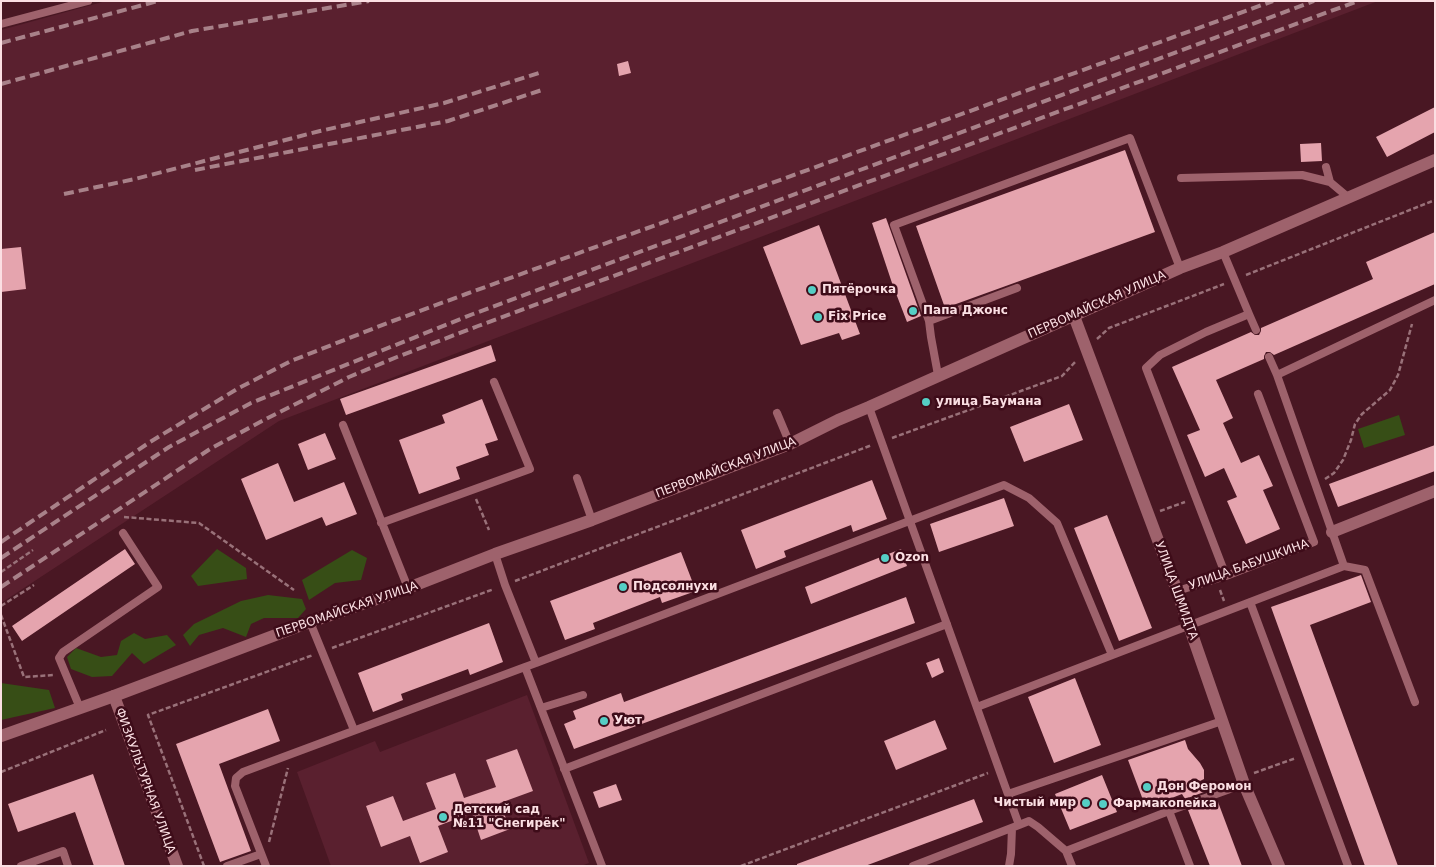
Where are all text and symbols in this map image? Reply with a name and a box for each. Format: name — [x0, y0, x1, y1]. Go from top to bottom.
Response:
street label: ПЕРВОМАЙСКАЯ УЛИЦА — [1026, 268, 1168, 342]
place label: Пятёрочка — [822, 283, 896, 297]
marker: Пятёрочка — [806, 284, 818, 296]
place label: Папа Джонс — [923, 304, 1008, 318]
marker: Папа Джонс — [907, 305, 919, 317]
place label: Fix Price — [828, 310, 886, 324]
marker: Fix Price — [812, 311, 824, 323]
place label: улица Баумана — [936, 395, 1042, 409]
marker: улица Баумана — [920, 396, 932, 408]
street label: ПЕРВОМАЙСКАЯ УЛИЦА — [654, 435, 798, 501]
street label: УЛИЦА БАБУШКИНА — [1187, 537, 1311, 593]
street label: УЛИЦА ШМИДТА — [1151, 540, 1201, 642]
place label: Ozon — [895, 551, 929, 565]
marker: Ozon — [879, 552, 891, 564]
street label: ПЕРВОМАЙСКАЯ УЛИЦА — [274, 579, 420, 641]
place label: Подсолнухи — [633, 580, 717, 594]
marker: Подсолнухи — [617, 581, 629, 593]
street label: ФИЗКУЛЬТУРНАЯ УЛИЦА — [112, 706, 178, 856]
place label: Уют — [614, 714, 642, 728]
marker: Уют — [598, 715, 610, 727]
place label: Дон Феромон — [1157, 780, 1252, 794]
marker: Дон Феромон — [1141, 781, 1153, 793]
place label: Чистый мир — [994, 796, 1076, 810]
marker: Чистый мир — [1080, 797, 1092, 809]
place label: Фармакопейка — [1113, 797, 1217, 811]
marker: Фармакопейка — [1097, 798, 1109, 810]
place label: Детский сад №11 "Снегирёк" — [453, 803, 566, 831]
marker: Детский сад №11 "Снегирёк" — [437, 811, 449, 823]

